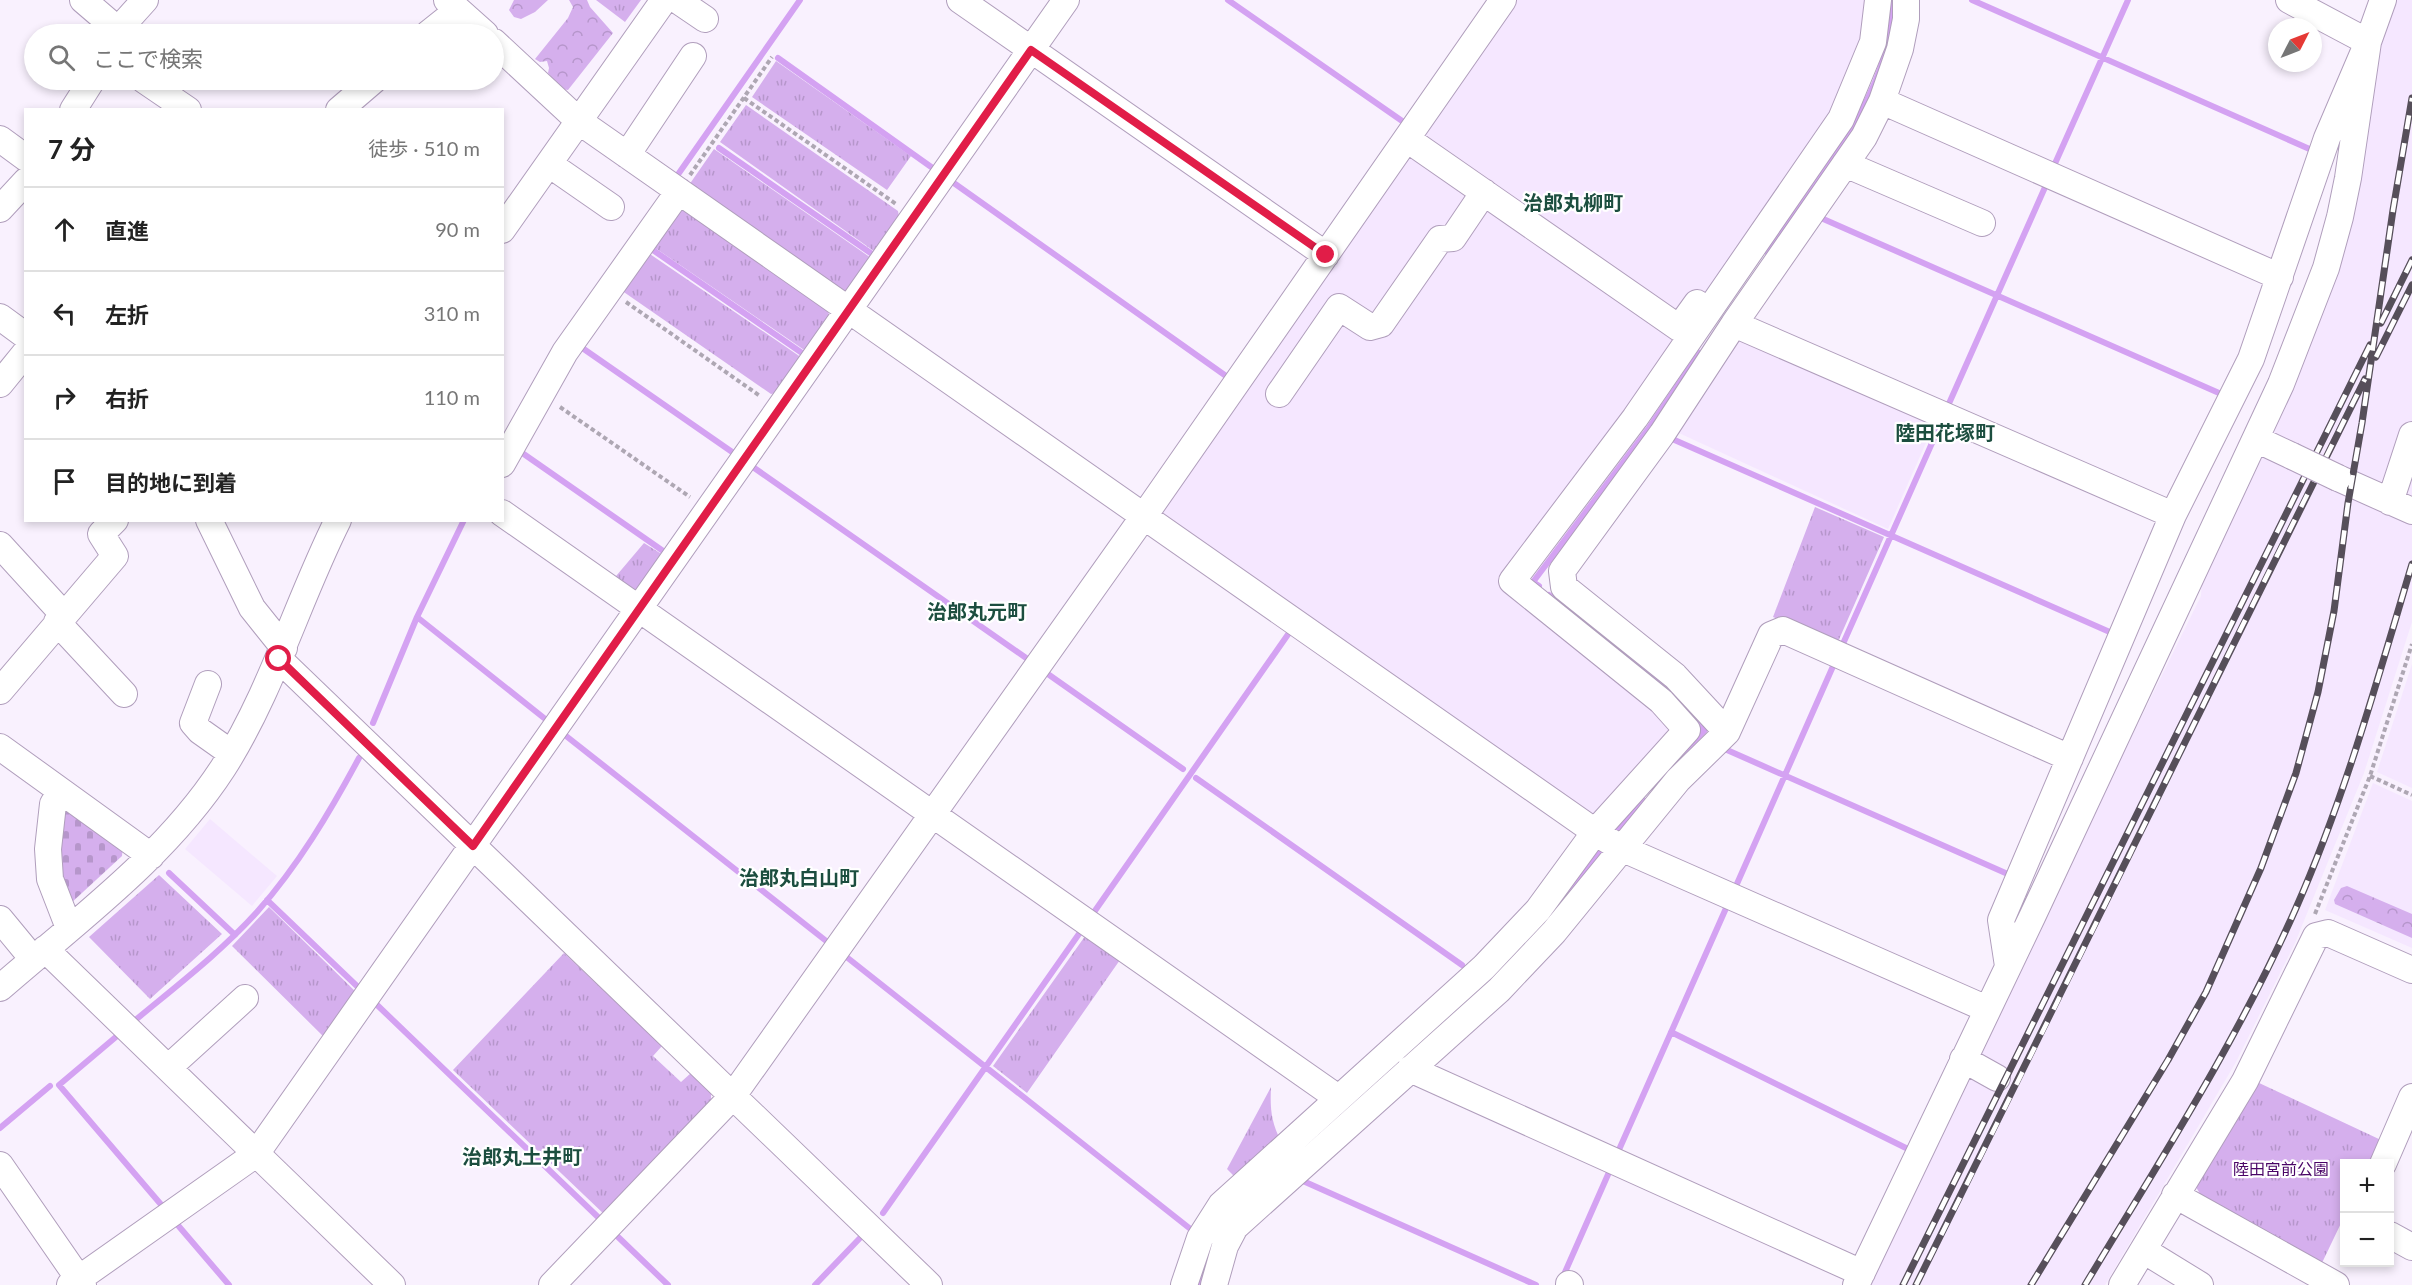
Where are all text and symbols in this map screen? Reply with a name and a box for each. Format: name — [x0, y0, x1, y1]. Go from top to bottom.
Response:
north arrow — [2268, 18, 2322, 72]
search box — [24, 24, 504, 90]
icon: search — [45, 41, 78, 74]
text: ここで検索 — [93, 45, 203, 72]
text: 7 分 — [48, 133, 95, 165]
text: 徒歩 · 510 m — [368, 136, 480, 160]
district label: 治郎丸柳町 — [1523, 190, 1623, 214]
icon: ahead — [48, 213, 81, 246]
text: 直進 — [105, 217, 149, 244]
text: 90 m — [435, 217, 480, 241]
route end — [1312, 241, 1338, 267]
icon: left — [48, 297, 81, 330]
text: 左折 — [105, 301, 149, 328]
text: 310 m — [424, 301, 480, 325]
icon: right — [48, 381, 81, 414]
text: 右折 — [105, 385, 149, 412]
text: 110 m — [424, 385, 480, 409]
district label: 陸田花塚町 — [1895, 420, 1995, 444]
icon: arrive — [48, 465, 81, 498]
text: 目的地に到着 — [105, 469, 237, 496]
district label: 治郎丸元町 — [927, 599, 1027, 623]
route start — [265, 645, 291, 671]
district label: 治郎丸白山町 — [739, 865, 859, 889]
district label: 治郎丸土井町 — [462, 1144, 582, 1168]
park label: 陸田宮前公園 — [2233, 1159, 2329, 1178]
map controls — [2340, 1159, 2394, 1267]
button: + — [2340, 1159, 2394, 1213]
button: − — [2340, 1213, 2394, 1267]

